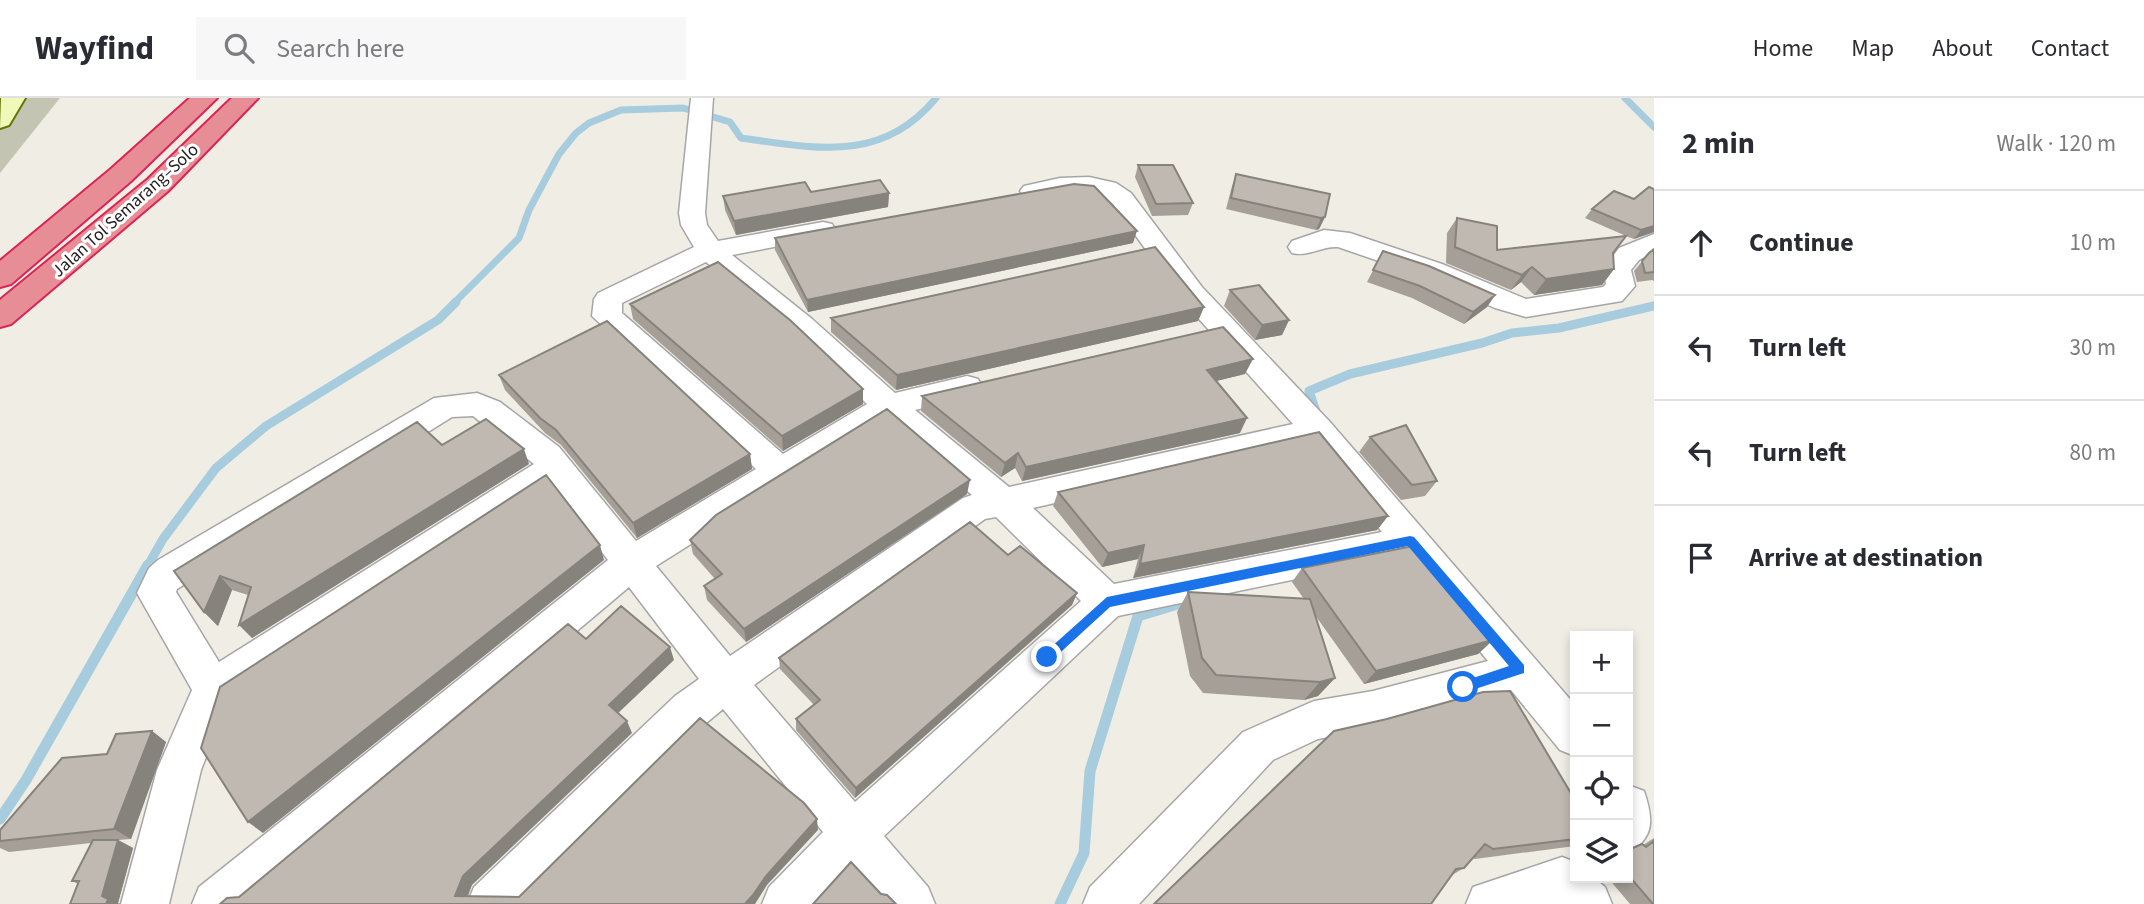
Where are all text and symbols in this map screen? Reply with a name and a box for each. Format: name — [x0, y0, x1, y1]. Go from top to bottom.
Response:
search box — [196, 17, 686, 80]
text: Wayfind — [35, 25, 154, 72]
icon: search — [220, 29, 258, 67]
text: Search here — [276, 30, 404, 67]
text: Home — [1753, 31, 1813, 66]
text: Map — [1851, 31, 1894, 66]
text: About — [1932, 31, 1993, 66]
text: Contact — [2031, 31, 2109, 66]
text: 2 min — [1682, 122, 1755, 165]
text: Walk · 120 m — [1997, 127, 2116, 160]
street label: Jalan Tol Semarang–Solo — [47, 138, 204, 283]
icon: ahead — [1682, 224, 1720, 262]
text: Continue — [1749, 224, 1854, 261]
text: 10 m — [2069, 226, 2116, 259]
icon: left — [1682, 329, 1720, 367]
text: Turn left — [1749, 329, 1846, 366]
text: 30 m — [2069, 331, 2116, 364]
icon: left — [1682, 434, 1720, 472]
text: Turn left — [1749, 434, 1846, 471]
text: 80 m — [2069, 436, 2116, 469]
icon: arrive — [1682, 539, 1720, 577]
text: Arrive at destination — [1749, 539, 1983, 576]
map controls — [1570, 631, 1633, 883]
button: + — [1570, 631, 1633, 694]
route end — [1031, 641, 1062, 672]
route start — [1447, 671, 1478, 702]
button: − — [1570, 694, 1633, 757]
button: locate — [1570, 757, 1633, 820]
button: layers — [1570, 820, 1633, 883]

